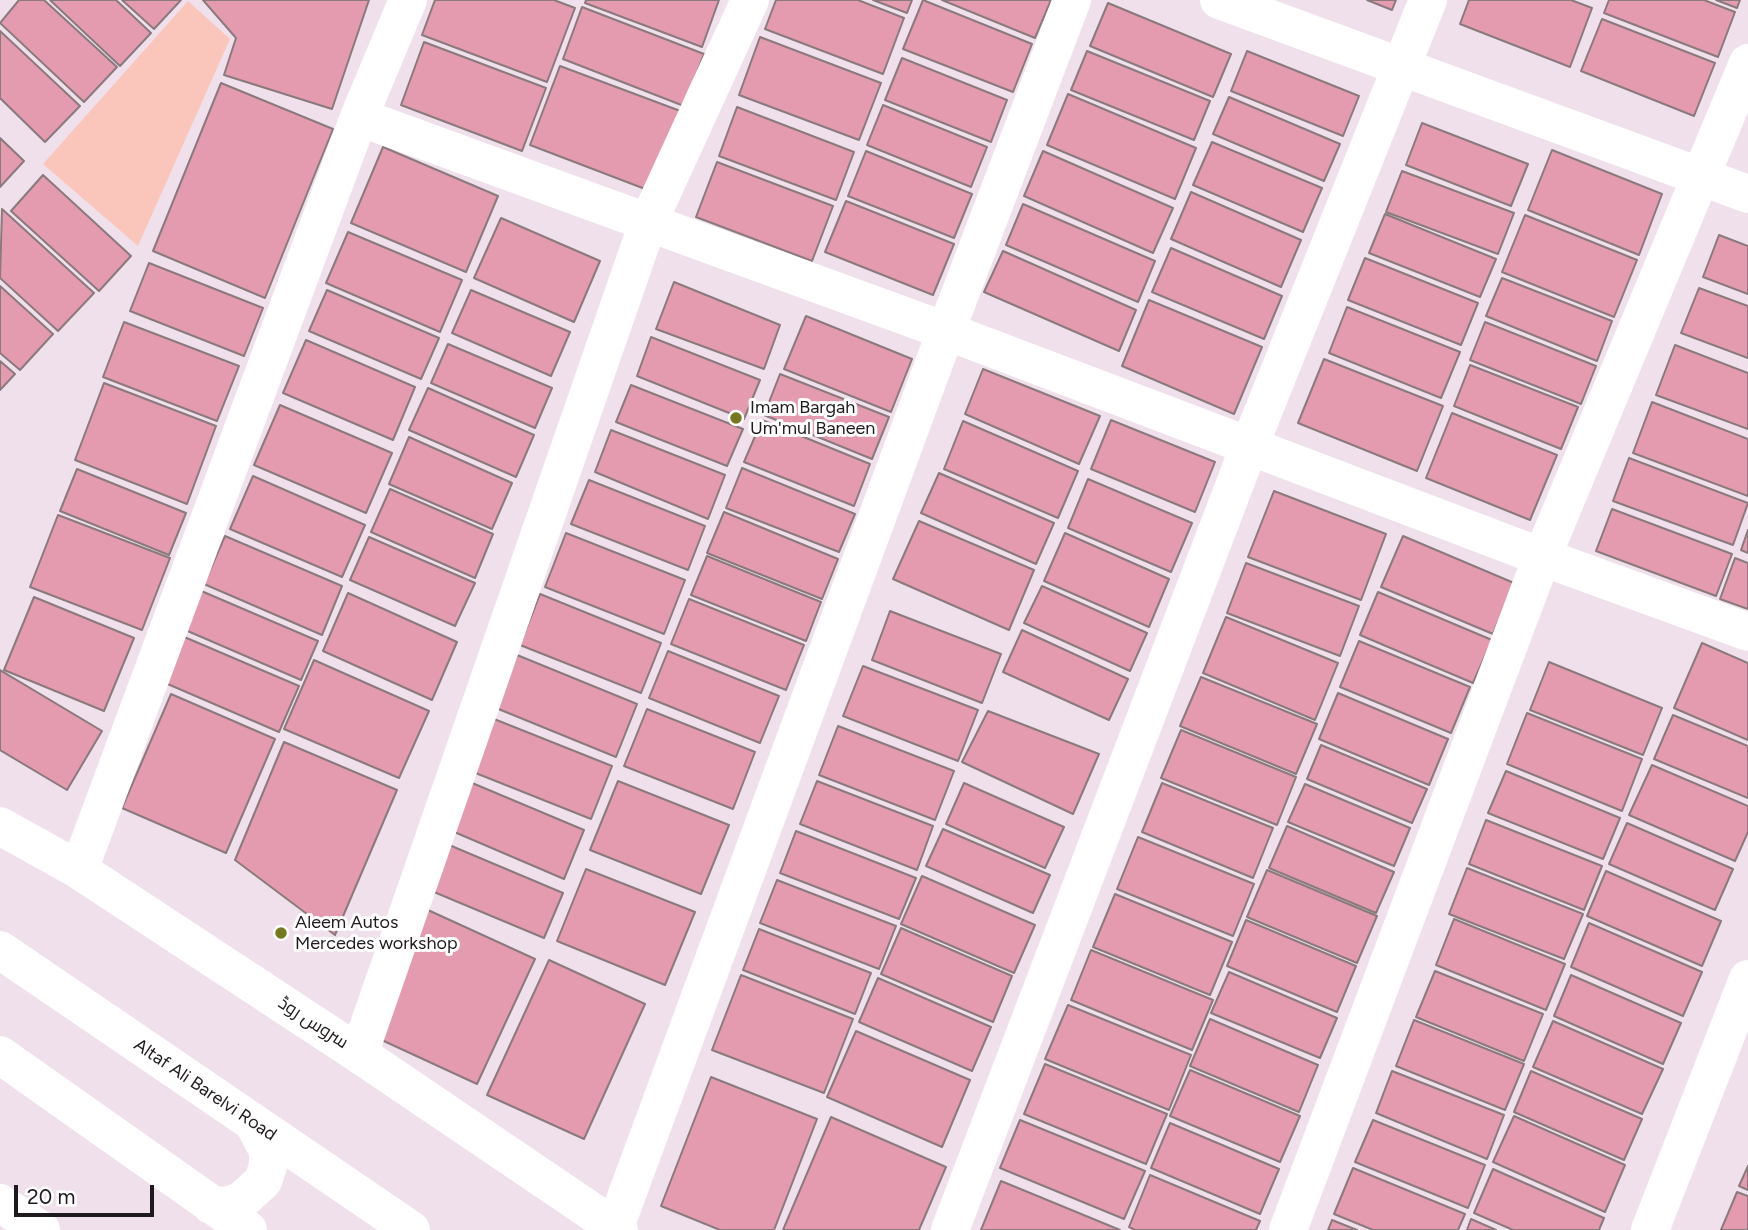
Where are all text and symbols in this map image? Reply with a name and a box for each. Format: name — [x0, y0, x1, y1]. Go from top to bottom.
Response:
place label: Imam Bargah Um'mul Baneen — [750, 397, 875, 440]
marker: Imam Bargah Um'mul Baneen — [728, 410, 744, 426]
place label: Aleem Autos Mercedes workshop — [295, 912, 458, 954]
marker: Aleem Autos Mercedes workshop — [273, 925, 289, 941]
street label: سروس روڈ — [274, 992, 352, 1054]
street label: Altaf Ali Barelvi Road — [130, 1034, 280, 1146]
scale bar — [18, 1170, 158, 1214]
text: 20 m — [27, 1184, 75, 1209]

